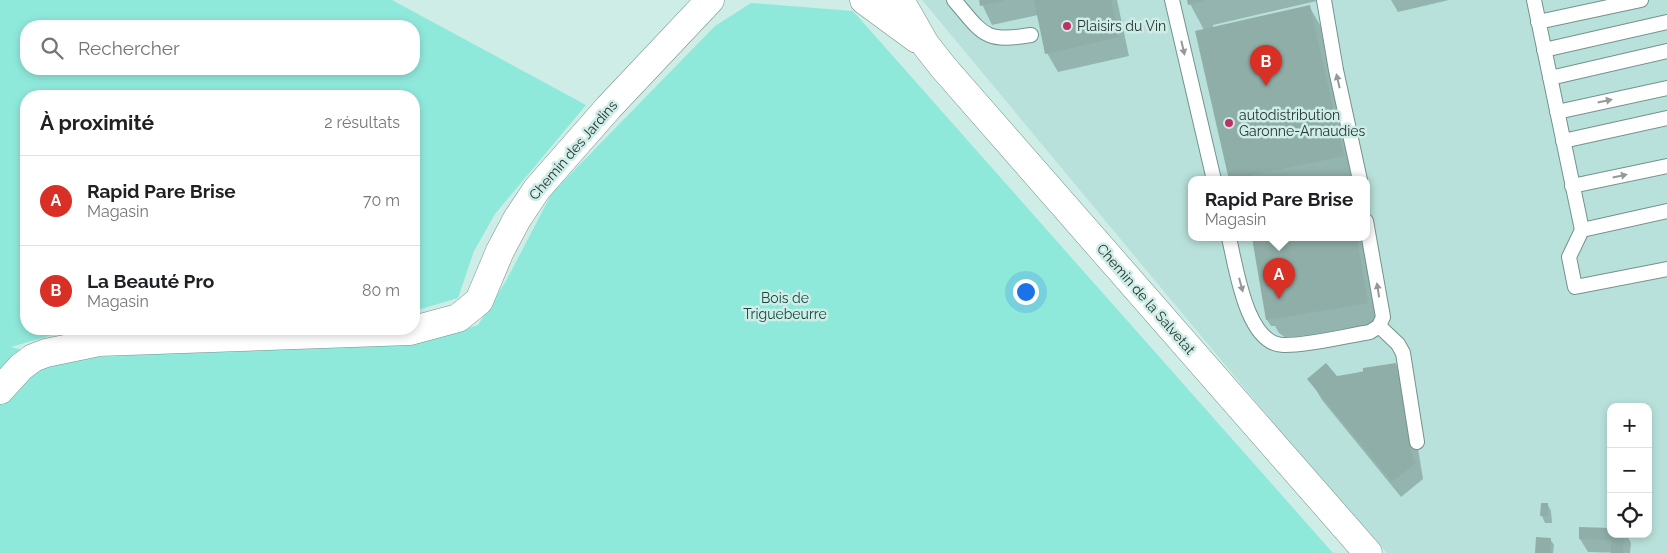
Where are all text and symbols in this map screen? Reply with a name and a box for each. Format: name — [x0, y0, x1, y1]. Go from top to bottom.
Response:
place label: Plaisirs du Vin — [1077, 18, 1166, 34]
search box — [20, 20, 420, 75]
marker: Plaisirs du Vin — [1061, 20, 1073, 32]
icon: search — [38, 34, 66, 62]
text: Rechercher — [78, 37, 180, 59]
one-way arrow — [1179, 40, 1187, 55]
pin: B — [1250, 45, 1282, 86]
one-way arrow — [1334, 74, 1342, 89]
street label: Chemin des Jardins — [526, 97, 621, 203]
one-way arrow — [1597, 97, 1612, 105]
place label: autodistribution Garonne-Arnaudies — [1239, 107, 1366, 139]
text: À proximité — [40, 110, 154, 135]
text: 2 résultats — [324, 113, 400, 132]
marker: autodistribution Garonne-Arnaudies — [1223, 117, 1235, 129]
one-way arrow — [1612, 172, 1627, 180]
popup — [1188, 176, 1370, 241]
text: Rapid Pare Brise — [87, 180, 236, 202]
text: Rapid Pare Brise — [1205, 188, 1353, 210]
text: A — [51, 191, 61, 210]
text: 70 m — [363, 191, 400, 210]
text: Magasin — [87, 202, 149, 221]
text: Magasin — [1205, 210, 1266, 229]
street label: Chemin de la Salvetat — [1094, 240, 1199, 358]
pin: A — [1263, 258, 1295, 299]
text: La Beauté Pro — [87, 270, 214, 292]
one-way arrow — [1237, 277, 1245, 292]
your location — [1013, 279, 1039, 305]
text: B — [51, 281, 61, 300]
text: 80 m — [362, 281, 400, 300]
one-way arrow — [1374, 282, 1382, 298]
park label: Bois de Triguebeurre — [743, 290, 827, 322]
text: Magasin — [87, 292, 149, 311]
map controls — [1607, 403, 1652, 538]
button: + — [1607, 403, 1652, 448]
button: − — [1607, 448, 1652, 493]
button: locate — [1607, 493, 1652, 538]

